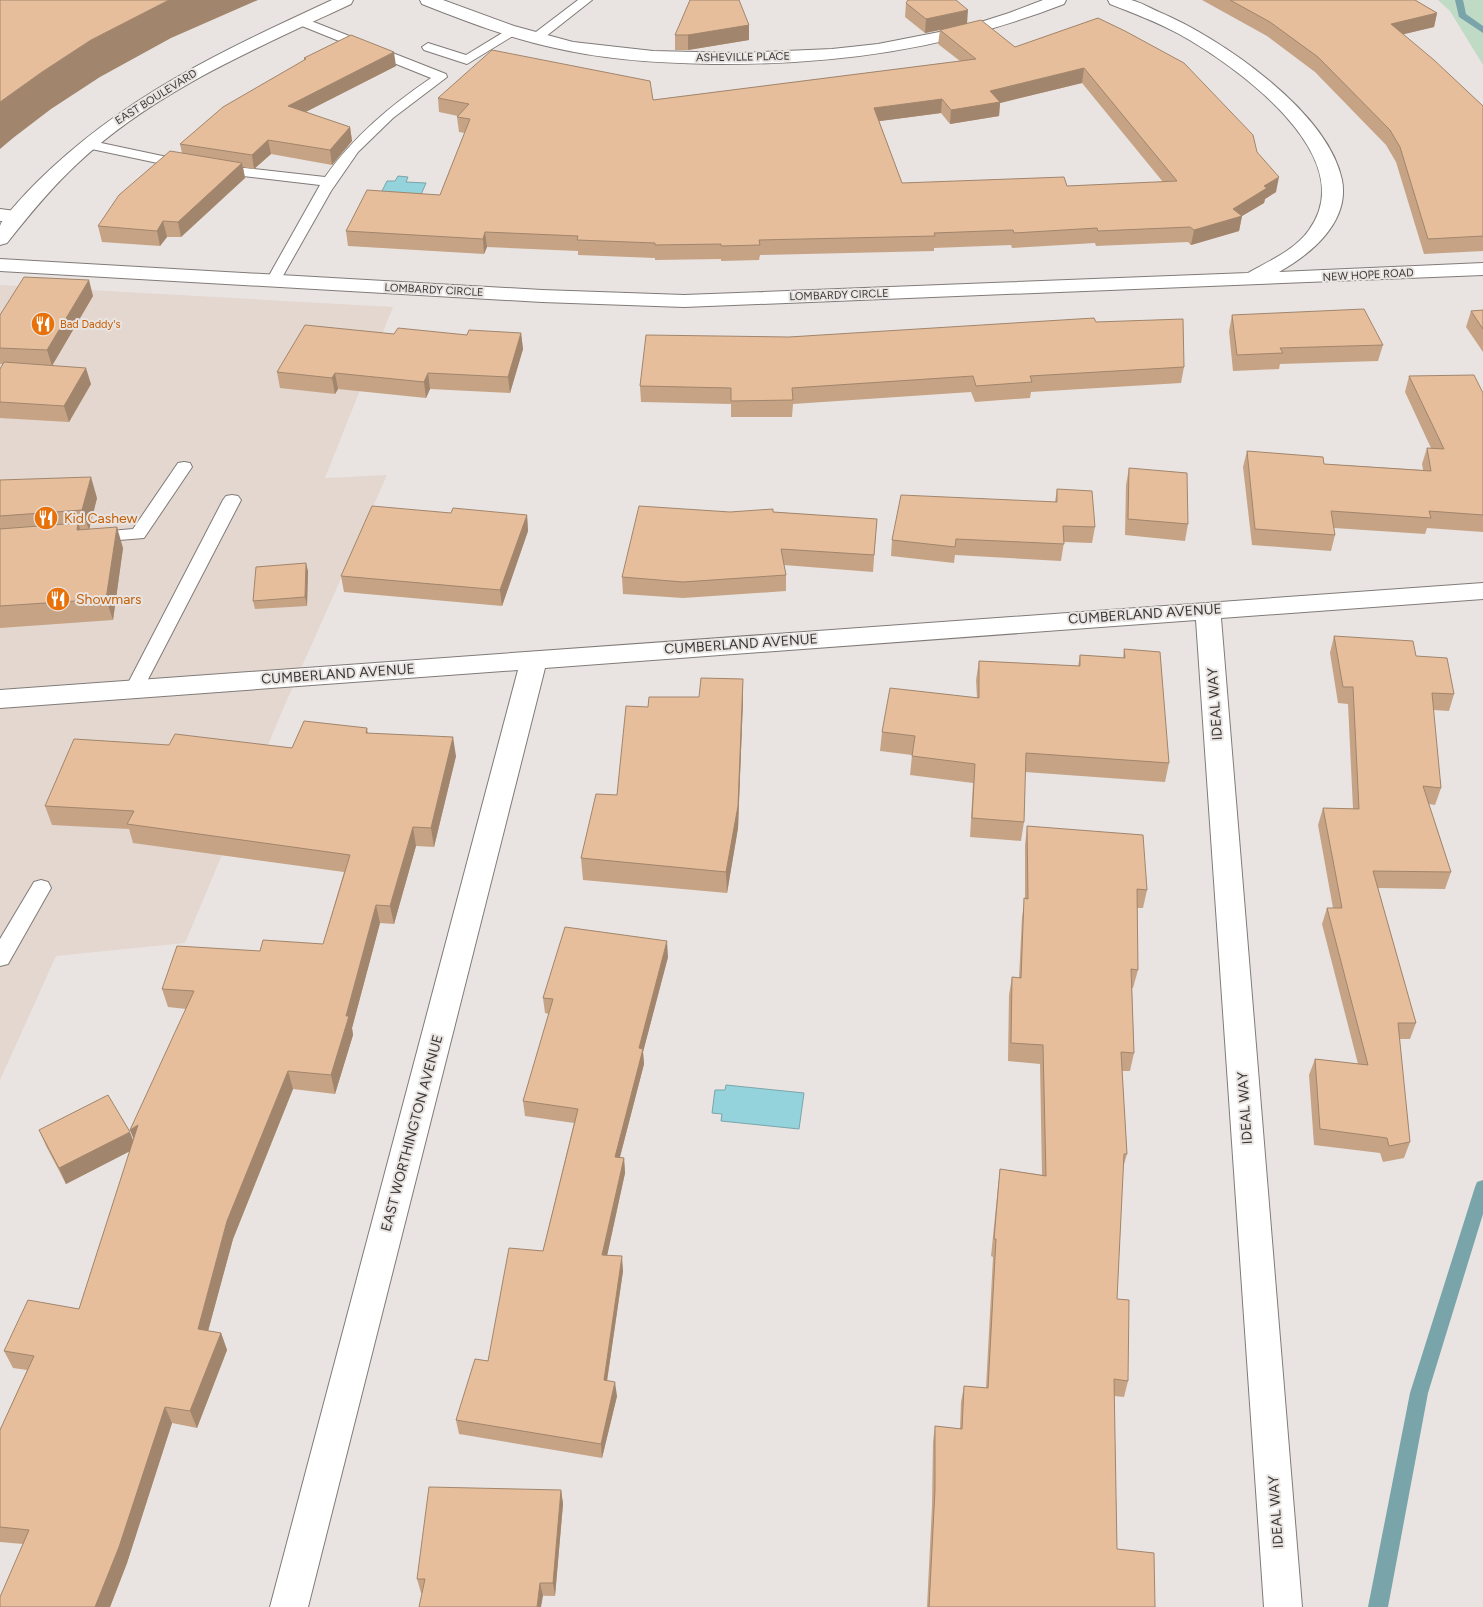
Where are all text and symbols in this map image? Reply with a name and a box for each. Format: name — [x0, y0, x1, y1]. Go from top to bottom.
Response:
street label: ASHEVILLE PLACE — [696, 50, 790, 64]
street label: EAST BOULEVARD — [113, 66, 200, 127]
street label: NEW HOPE ROAD — [1322, 266, 1414, 284]
street label: LOMBARDY CIRCLE — [384, 281, 484, 299]
street label: LOMBARDY CIRCLE — [789, 287, 889, 303]
restaurant icon: Bad Daddy's — [30, 311, 56, 337]
place label: Bad Daddy's — [60, 318, 121, 331]
restaurant icon: Kid Cashew — [33, 505, 59, 531]
place label: Kid Cashew — [64, 510, 137, 527]
restaurant icon: Showmars — [45, 586, 71, 612]
place label: Showmars — [76, 591, 142, 608]
street label: CUMBERLAND AVENUE — [1068, 600, 1222, 628]
street label: CUMBERLAND AVENUE — [664, 630, 818, 658]
street label: CUMBERLAND AVENUE — [261, 660, 415, 688]
street label: IDEAL WAY — [1204, 667, 1226, 741]
street label: EAST WORTHINGTON AVENUE — [378, 1033, 446, 1233]
street label: IDEAL WAY — [1234, 1071, 1256, 1145]
street label: IDEAL WAY — [1265, 1475, 1287, 1549]

